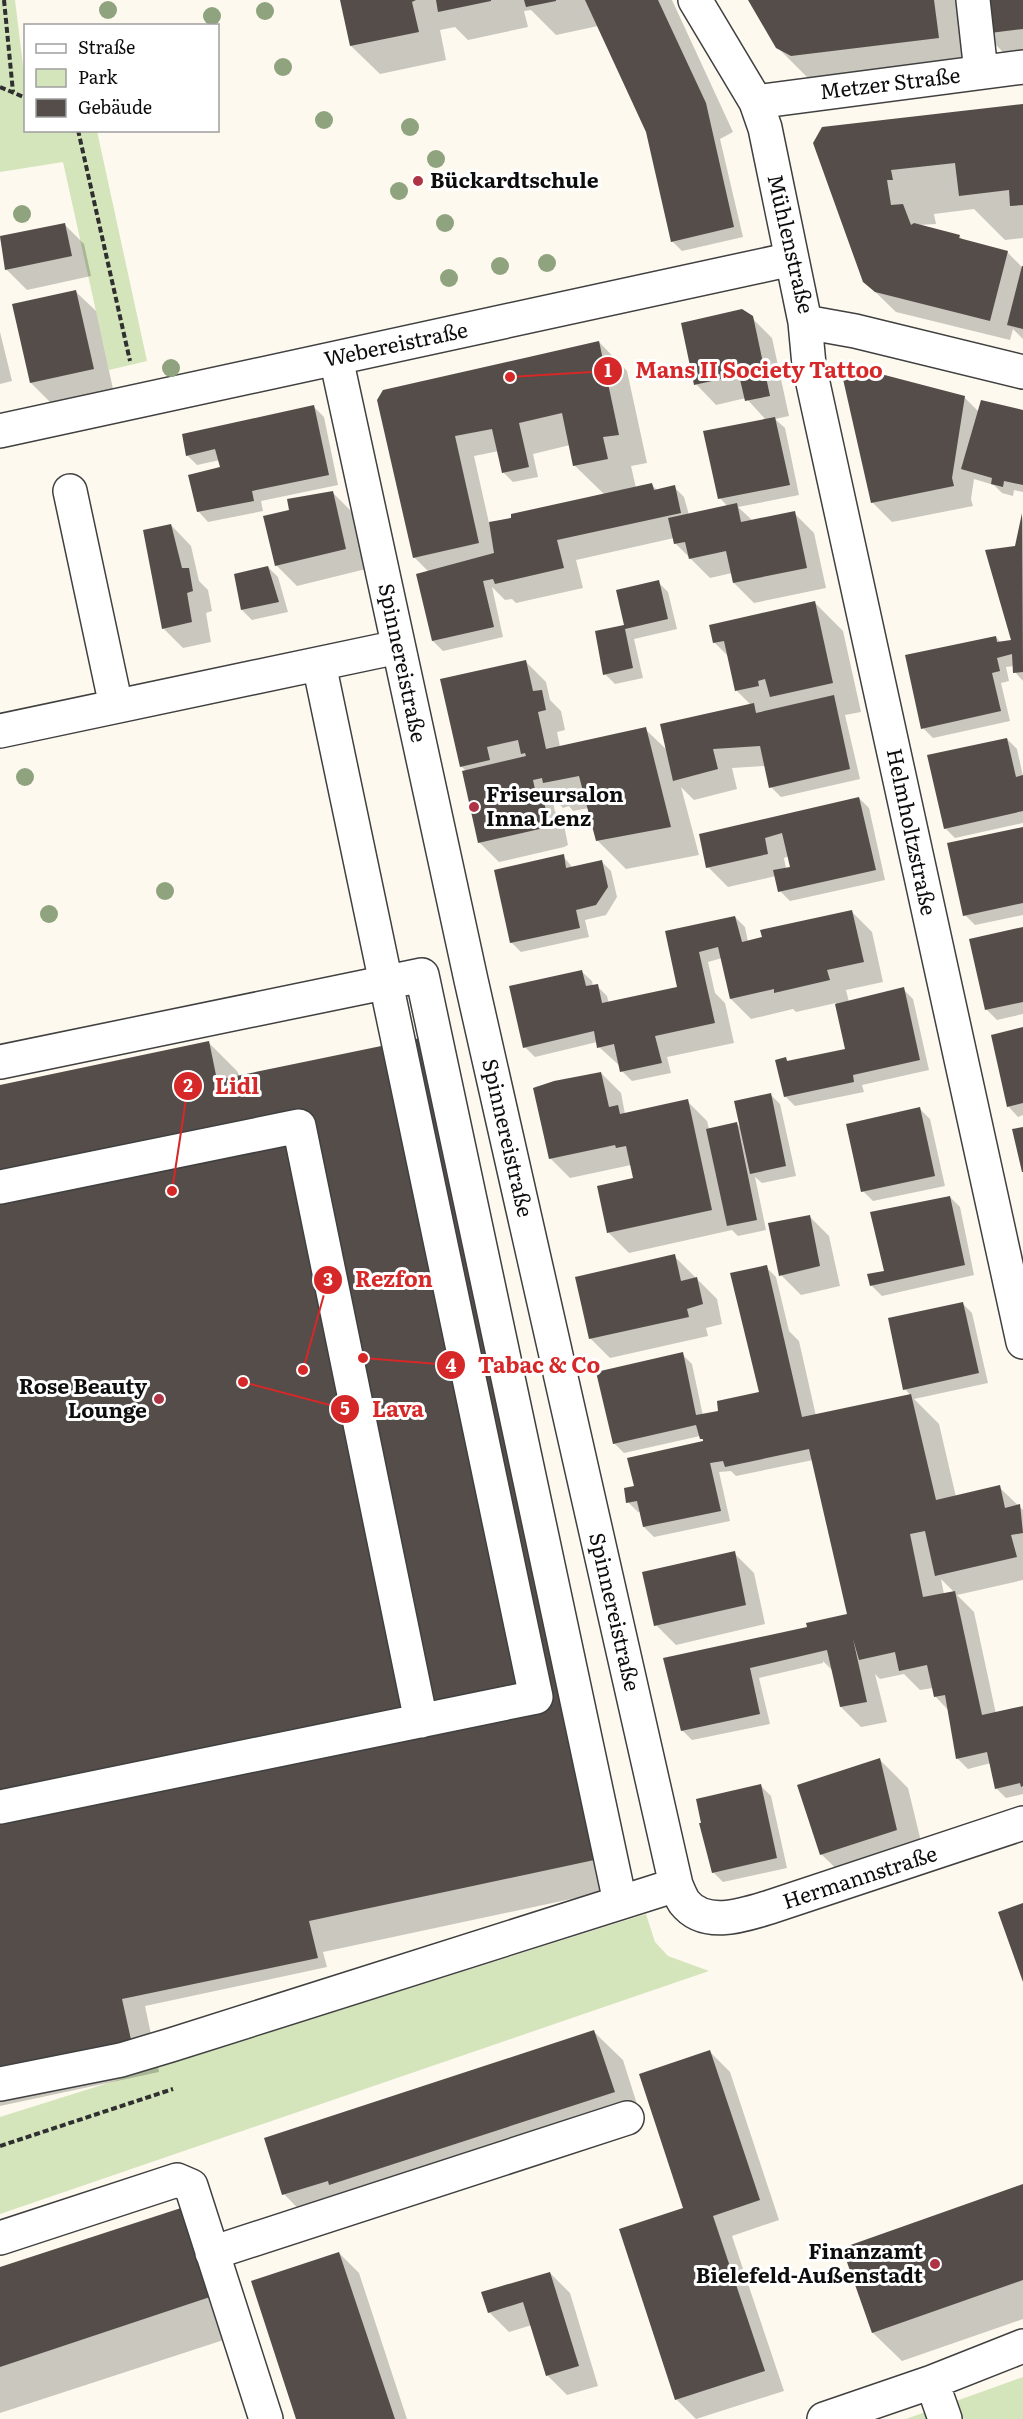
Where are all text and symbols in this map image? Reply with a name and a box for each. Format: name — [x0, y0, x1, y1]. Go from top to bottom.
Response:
legend — [24, 24, 219, 132]
text: Straße — [78, 33, 135, 60]
street label: Metzer Straße — [818, 58, 962, 106]
text: Park — [78, 63, 119, 90]
text: Gebäude — [78, 93, 152, 120]
place label: Bückardtschule — [430, 163, 599, 194]
street label: Mühlenstraße — [761, 171, 824, 316]
marker: Bückardtschule — [411, 174, 425, 188]
street label: Webereistraße — [321, 312, 470, 373]
callout: Mans II Society Tattoo — [593, 351, 895, 391]
text: Mans II Society Tattoo — [635, 352, 883, 385]
text: 1 — [604, 356, 612, 383]
street label: Spinnereistraße — [372, 580, 436, 745]
street label: Helmholtzstraße — [881, 745, 946, 918]
place label: Friseursalon Inna Lenz — [486, 777, 624, 832]
marker: Friseursalon Inna Lenz — [467, 800, 481, 814]
street label: Spinnereistraße — [476, 1055, 543, 1220]
callout: Lidl — [173, 1066, 272, 1106]
text: Lidl — [215, 1068, 259, 1101]
text: 2 — [183, 1071, 193, 1098]
callout: Rezfon — [313, 1260, 445, 1300]
text: Rezfon — [355, 1261, 433, 1294]
text: 3 — [323, 1265, 333, 1292]
callout: Tabac & Co — [436, 1345, 613, 1385]
text: Tabac & Co — [478, 1347, 600, 1380]
text: 4 — [446, 1351, 457, 1378]
place label: Rose Beauty Lounge — [19, 1369, 147, 1424]
callout: Lava — [330, 1389, 437, 1429]
text: Lava — [372, 1391, 424, 1424]
marker: Rose Beauty Lounge — [152, 1392, 166, 1406]
text: 5 — [340, 1394, 350, 1421]
street label: Spinnereistraße — [583, 1529, 650, 1694]
street label: Hermannstraße — [778, 1836, 940, 1915]
place label: Finanzamt Bielefeld-Außenstadt — [696, 2234, 924, 2289]
marker: Finanzamt Bielefeld-Außenstadt — [928, 2257, 942, 2271]

